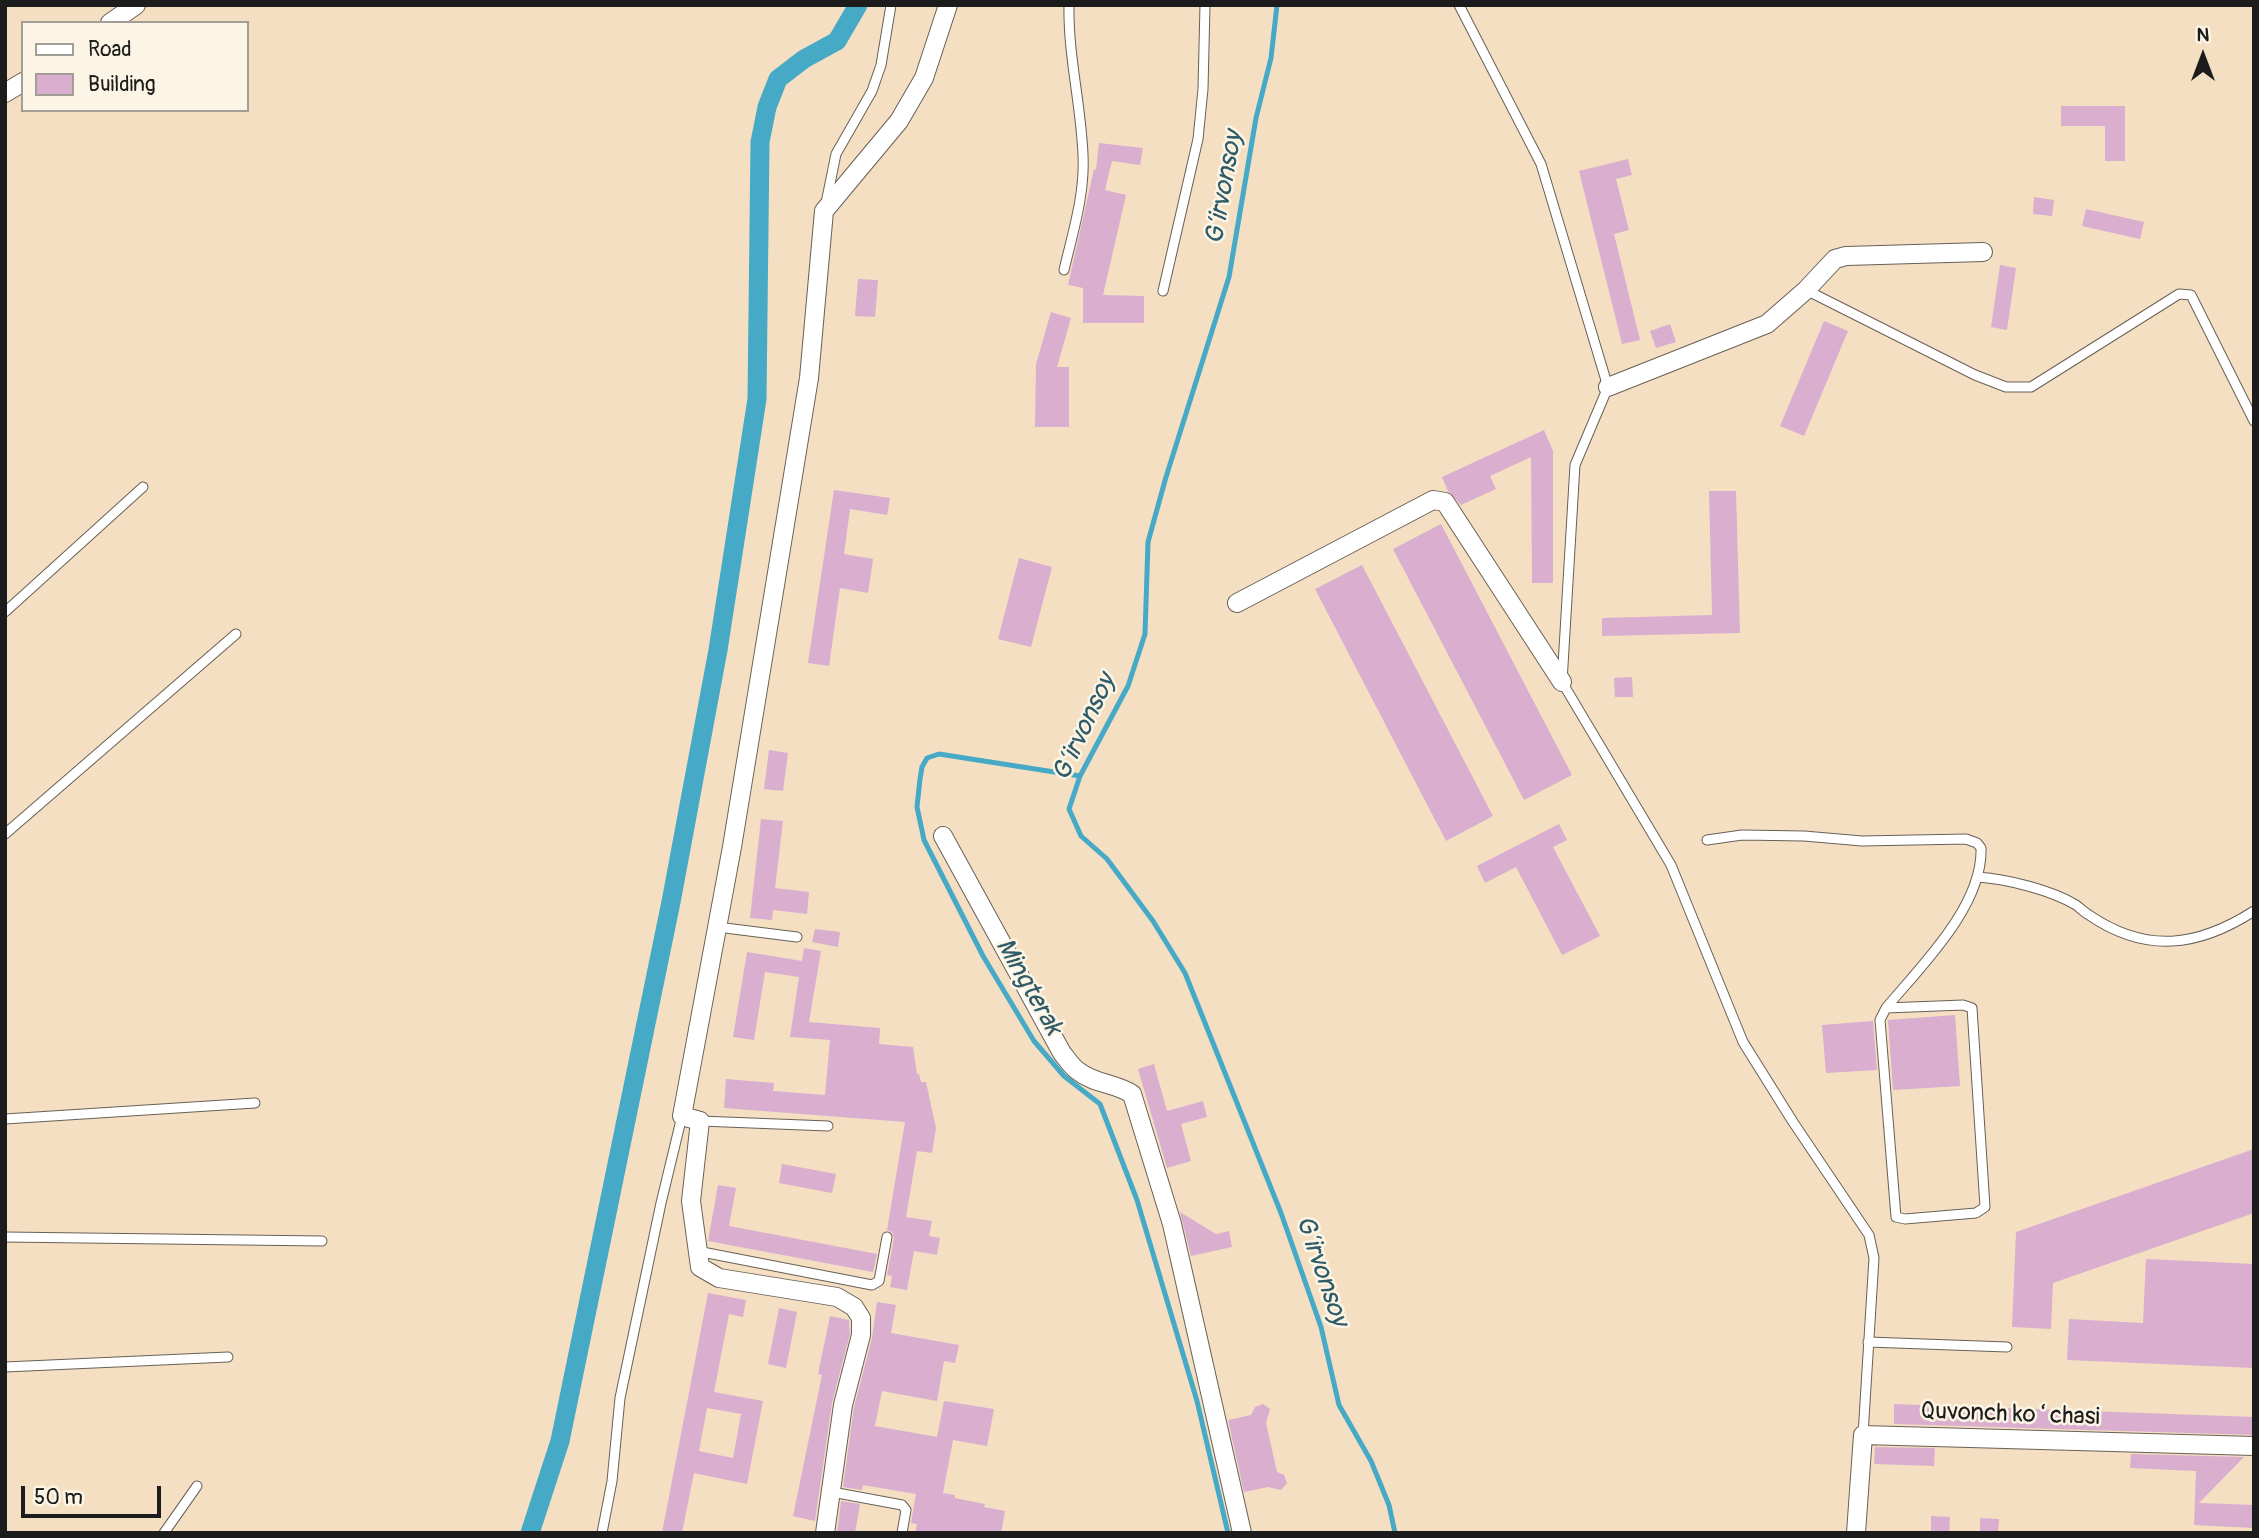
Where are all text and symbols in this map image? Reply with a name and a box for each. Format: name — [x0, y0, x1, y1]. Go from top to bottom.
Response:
legend — [21, 21, 248, 112]
north arrow — [2168, 21, 2238, 91]
text: N — [2197, 23, 2209, 47]
text: Road — [88, 36, 132, 63]
text: Building — [88, 71, 155, 98]
water label: G‘irvonsoy — [1200, 129, 1250, 247]
water label: G‘irvonsoy — [1047, 670, 1123, 786]
water label: Mingterak — [988, 933, 1068, 1041]
water label: G‘irvonsoy — [1288, 1212, 1354, 1330]
street label: Quvonch koʻchasi — [1920, 1397, 2100, 1433]
scale bar — [24, 1472, 164, 1516]
text: 50 m — [34, 1484, 83, 1511]

